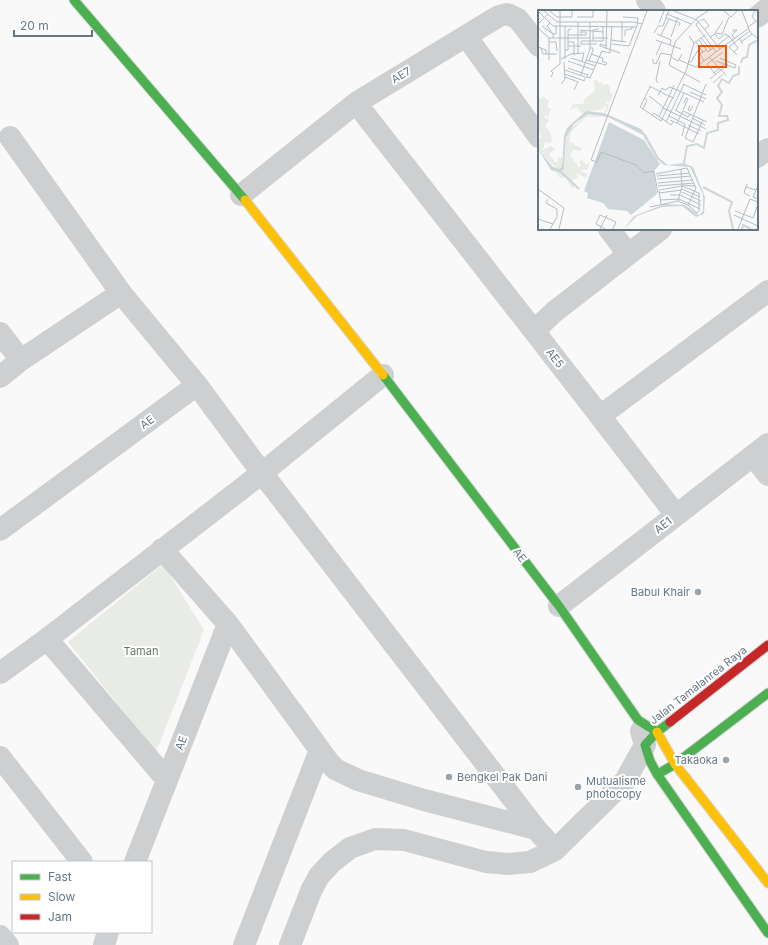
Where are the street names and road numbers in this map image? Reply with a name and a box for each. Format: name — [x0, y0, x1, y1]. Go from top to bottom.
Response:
street label: AE7 — [389, 64, 413, 86]
street label: AE5 — [543, 345, 567, 371]
street label: AE — [137, 412, 157, 432]
street label: AE1 — [651, 514, 675, 536]
street label: AE — [510, 545, 530, 565]
street label: Jalan Tamalanrea Raya — [647, 643, 749, 727]
street label: AE — [172, 734, 190, 752]

